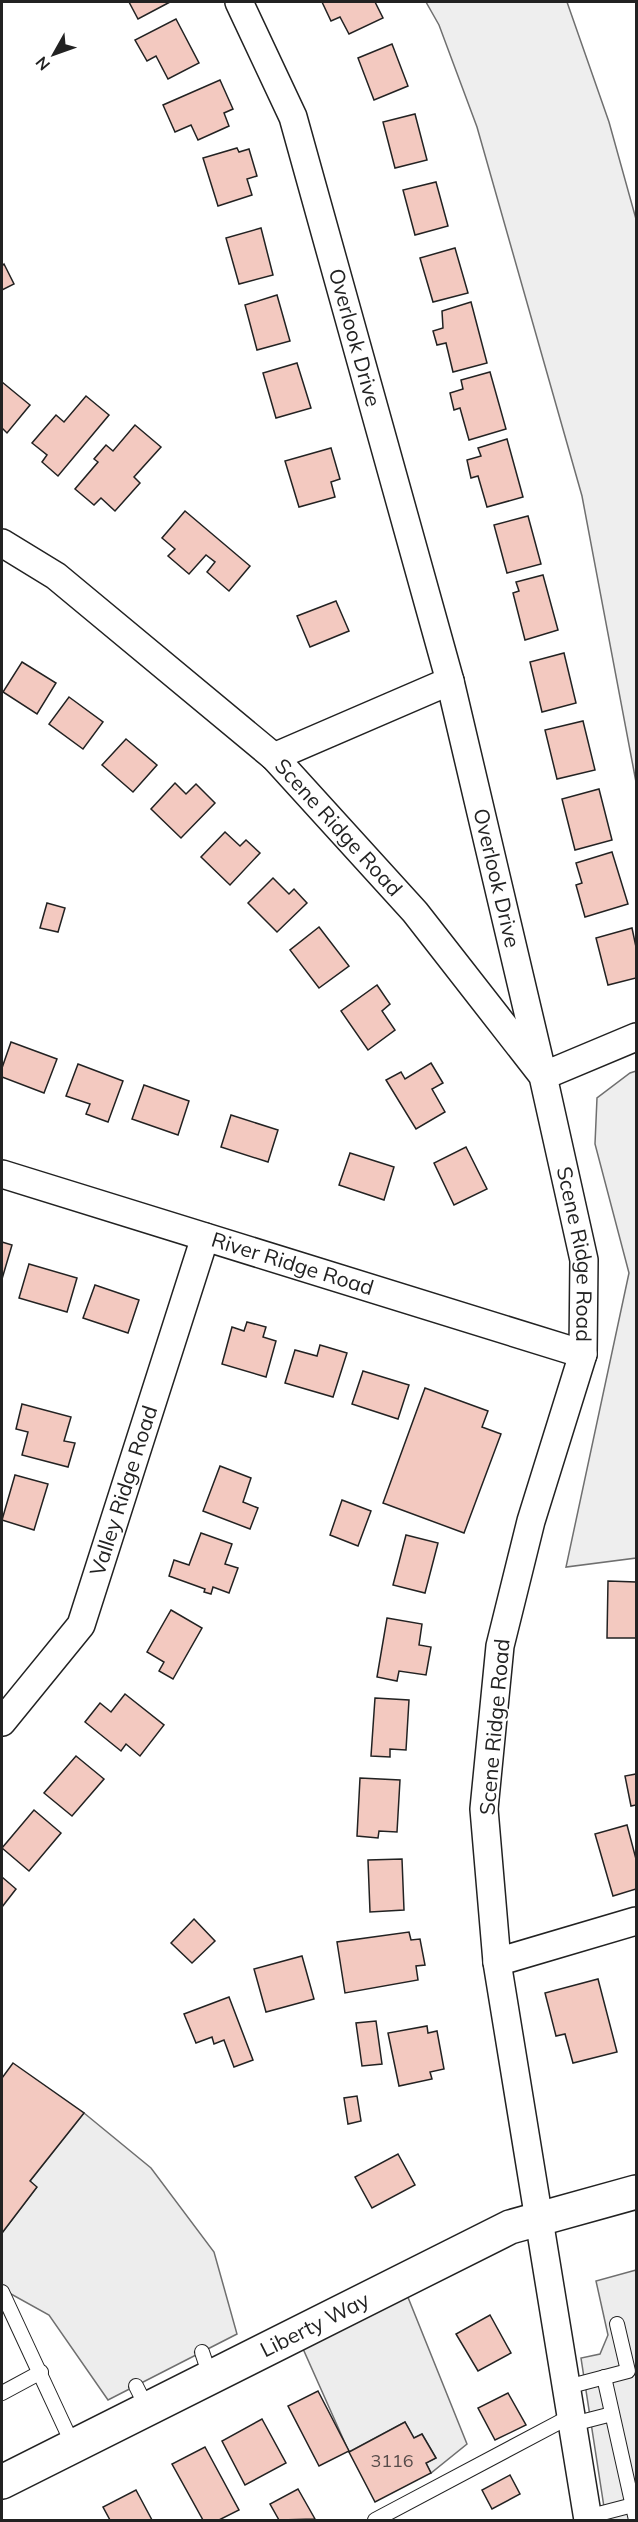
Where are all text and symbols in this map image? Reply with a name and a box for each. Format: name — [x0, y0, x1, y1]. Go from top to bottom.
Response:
north arrow — [24, 24, 84, 84]
text: N — [31, 53, 54, 75]
street label: Overlook Drive — [324, 265, 387, 409]
street label: Scene Ridge Road — [270, 753, 408, 901]
street label: Overlook Drive — [468, 806, 526, 950]
street label: Scene Ridge Road — [552, 1164, 598, 1342]
street label: River Ridge Road — [208, 1226, 377, 1300]
street label: Valley Ridge Road — [84, 1402, 162, 1579]
street label: Scene Ridge Road — [473, 1638, 515, 1816]
street label: Liberty Way — [256, 2286, 373, 2362]
house number: 3116 — [370, 2449, 414, 2472]

